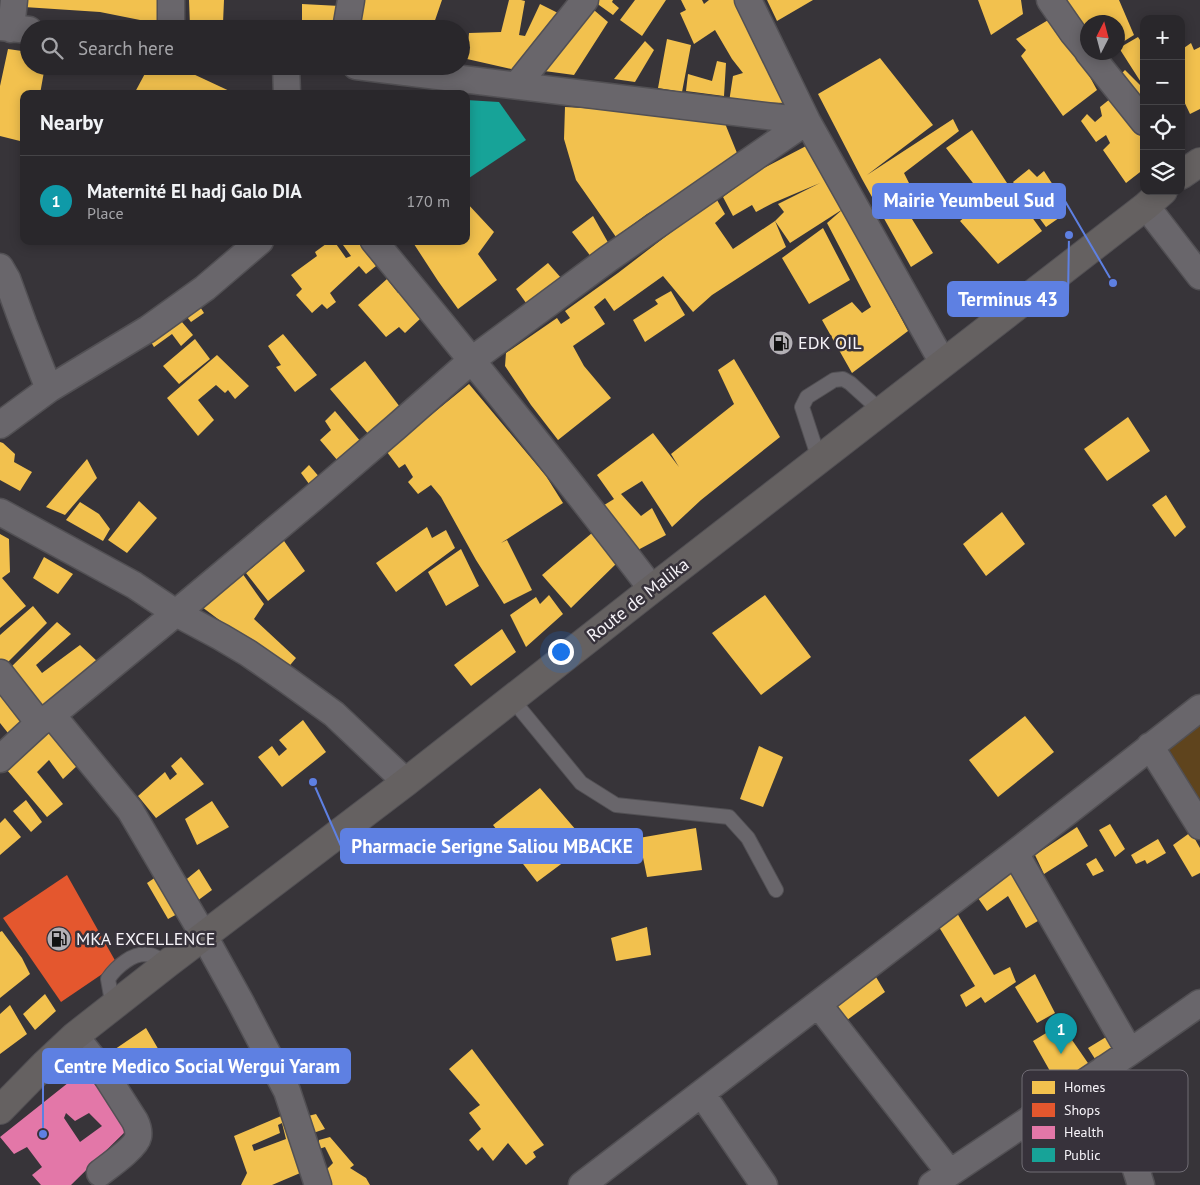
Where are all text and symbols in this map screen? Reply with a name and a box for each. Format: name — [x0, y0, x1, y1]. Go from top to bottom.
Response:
north arrow — [1080, 15, 1125, 60]
map controls — [1140, 15, 1185, 195]
button: + — [1140, 15, 1185, 60]
search box — [20, 20, 470, 75]
icon: search — [38, 34, 66, 62]
text: Search here — [78, 36, 174, 60]
button: − — [1140, 60, 1185, 105]
button: locate — [1140, 105, 1185, 150]
text: Nearby — [40, 109, 103, 136]
button: layers — [1140, 150, 1185, 195]
text: Maternité El hadj Galo DIA — [87, 179, 302, 203]
callout: Mairie Yeumbeul Sud — [873, 184, 1065, 218]
text: Mairie Yeumbeul Sud — [884, 188, 1054, 212]
text: 1 — [51, 191, 61, 211]
text: 170 m — [407, 191, 450, 211]
text: Place — [87, 203, 124, 223]
callout: Terminus 43 — [948, 282, 1068, 316]
text: Terminus 43 — [958, 287, 1058, 311]
fuel station icon: EDK OIL — [768, 330, 794, 356]
place label: EDK OIL — [798, 331, 862, 354]
street label: Route de Malika — [582, 553, 693, 647]
your location — [548, 639, 574, 665]
callout: Pharmacie Serigne Saliou MBACKE — [341, 829, 642, 863]
text: Pharmacie Serigne Saliou MBACKE — [351, 834, 633, 858]
fuel station icon: MKA EXCELLENCE — [46, 926, 72, 952]
place label: MKA EXCELLENCE — [76, 927, 215, 950]
pin: 1 — [1045, 1013, 1077, 1054]
callout: Centre Medico Social Wergui Yaram — [43, 1049, 350, 1083]
text: Centre Medico Social Wergui Yaram — [54, 1054, 340, 1078]
legend — [1022, 1070, 1188, 1172]
text: Homes — [1064, 1078, 1105, 1096]
text: Shops — [1064, 1101, 1100, 1119]
text: Health — [1064, 1123, 1104, 1141]
text: Public — [1064, 1146, 1101, 1164]

